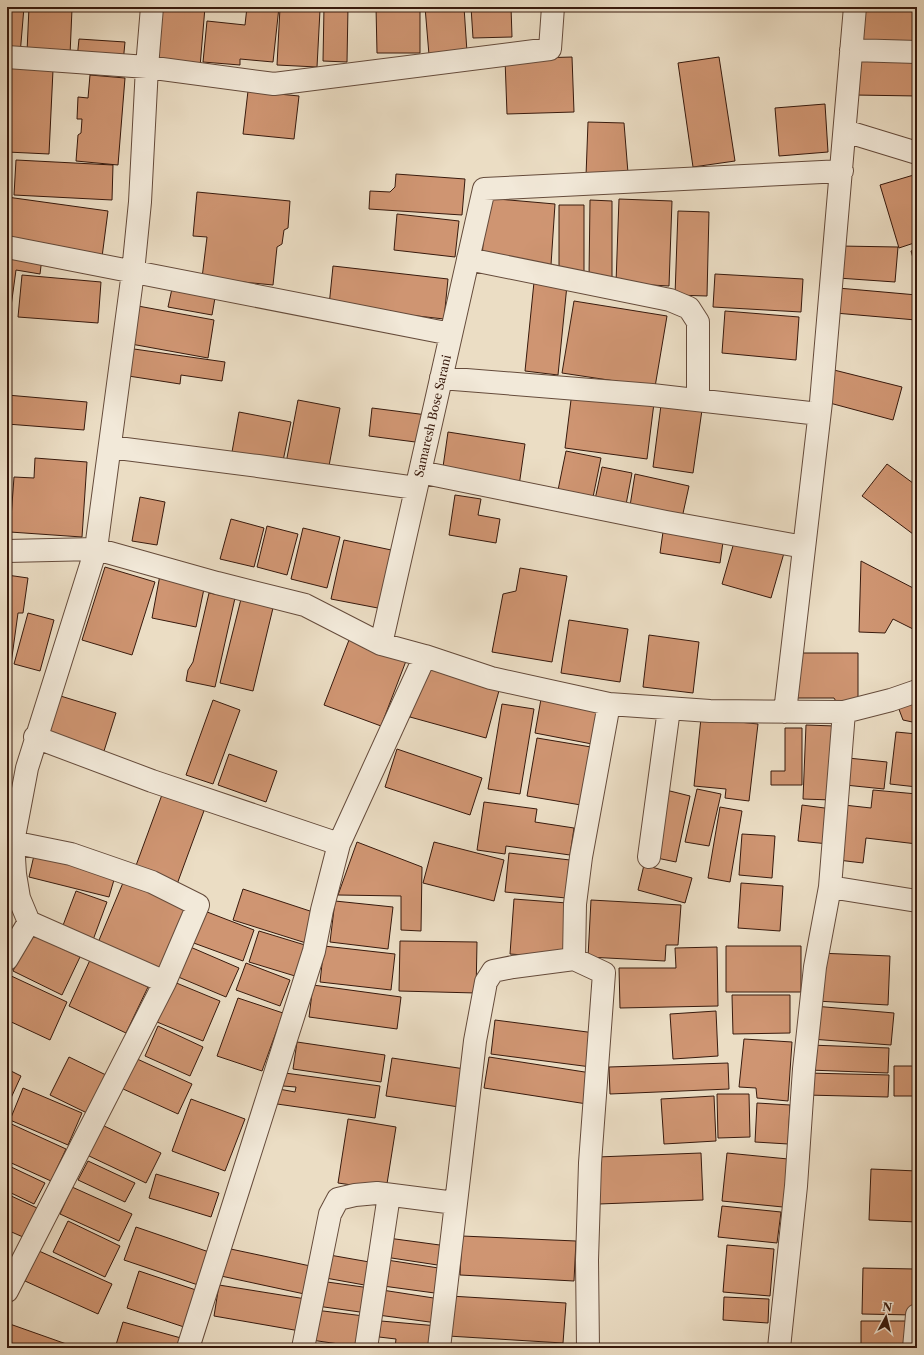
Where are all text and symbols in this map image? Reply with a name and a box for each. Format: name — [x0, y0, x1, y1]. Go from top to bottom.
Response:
street label: Samaresh Bose Sarani — [411, 353, 454, 479]
north arrow — [866, 1297, 906, 1337]
text: N — [882, 1300, 893, 1315]

